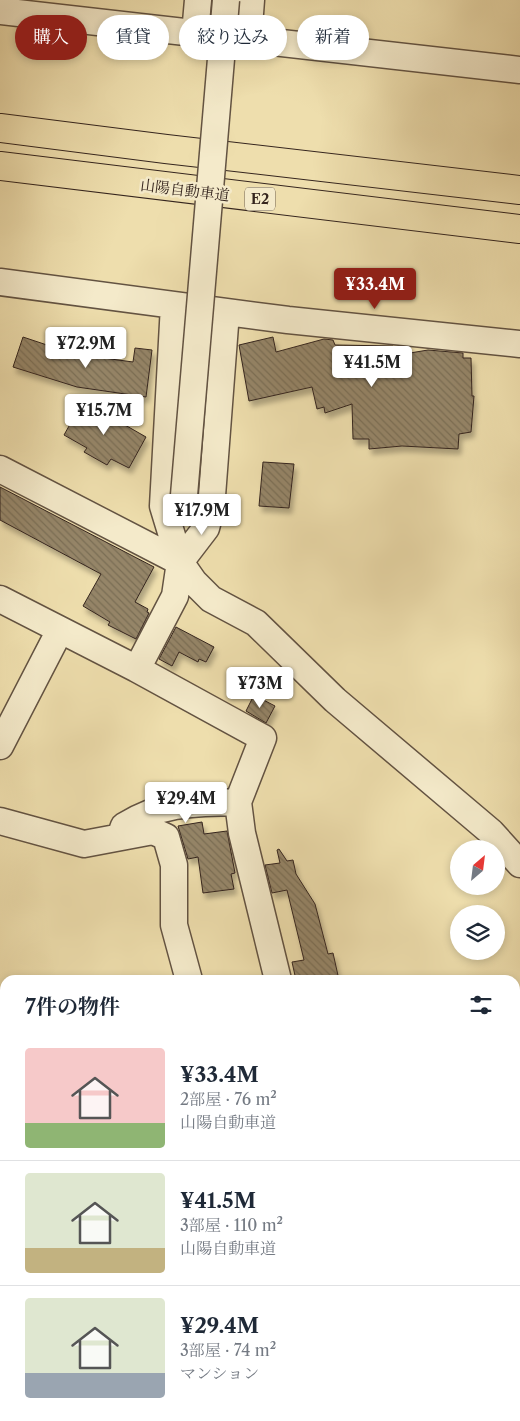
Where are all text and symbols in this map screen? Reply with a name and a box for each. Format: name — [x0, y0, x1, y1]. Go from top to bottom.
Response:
chip: 購入 — [15, 15, 87, 60]
chip: 賃貸 — [97, 15, 169, 60]
chip: 絞り込み — [179, 15, 287, 60]
chip: 新着 — [297, 15, 369, 60]
street label: 山陽自動車道 — [139, 175, 231, 205]
road number: E2 — [245, 188, 275, 210]
pin: ¥33.4M — [334, 268, 416, 310]
text: ¥33.4M — [345, 274, 405, 294]
pin: ¥72.9M — [45, 326, 127, 369]
text: ¥72.9M — [56, 333, 116, 353]
pin: ¥41.5M — [331, 346, 413, 388]
text: ¥41.5M — [343, 352, 401, 372]
pin: ¥15.7M — [63, 394, 145, 436]
text: ¥15.7M — [76, 400, 132, 420]
pin: ¥17.9M — [161, 494, 243, 536]
text: ¥17.9M — [174, 500, 230, 520]
pin: ¥73M — [230, 666, 290, 709]
text: ¥73M — [237, 673, 283, 693]
pin: ¥29.4M — [145, 782, 227, 824]
text: ¥29.4M — [156, 788, 216, 808]
north arrow — [450, 840, 505, 895]
map controls — [450, 840, 505, 960]
button: layers — [450, 905, 505, 960]
icon: filters — [467, 991, 495, 1019]
text: 7件の物件 — [25, 994, 120, 1019]
text: ¥33.4M — [180, 1062, 259, 1087]
icon: home — [65, 1068, 125, 1128]
text: 2部屋 · 76 m² — [180, 1089, 277, 1109]
text: 山陽自動車道 — [180, 1112, 276, 1132]
text: ¥41.5M — [180, 1188, 256, 1213]
icon: home — [65, 1193, 125, 1253]
text: 3部屋 · 110 m² — [180, 1215, 283, 1235]
text: 山陽自動車道 — [180, 1238, 276, 1258]
text: ¥29.4M — [180, 1313, 259, 1338]
icon: home — [65, 1318, 125, 1378]
text: 3部屋 · 74 m² — [180, 1340, 276, 1360]
text: マンション — [180, 1363, 259, 1383]

